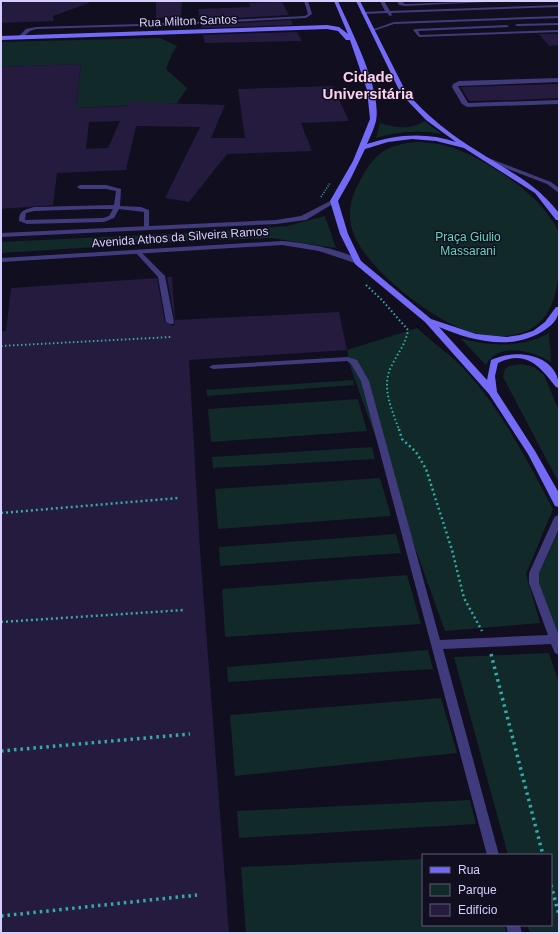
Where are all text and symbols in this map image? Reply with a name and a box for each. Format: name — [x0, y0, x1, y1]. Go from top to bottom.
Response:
street label: Rua Milton Santos — [139, 12, 237, 30]
district label: Cidade Universitária — [323, 68, 414, 102]
street label: Avenida Athos da Silveira Ramos — [91, 224, 269, 250]
park label: Praça Giulio Massarani — [435, 230, 501, 258]
legend — [422, 854, 552, 926]
text: Rua — [458, 863, 480, 877]
text: Parque — [458, 883, 497, 897]
text: Edifício — [458, 903, 498, 917]

